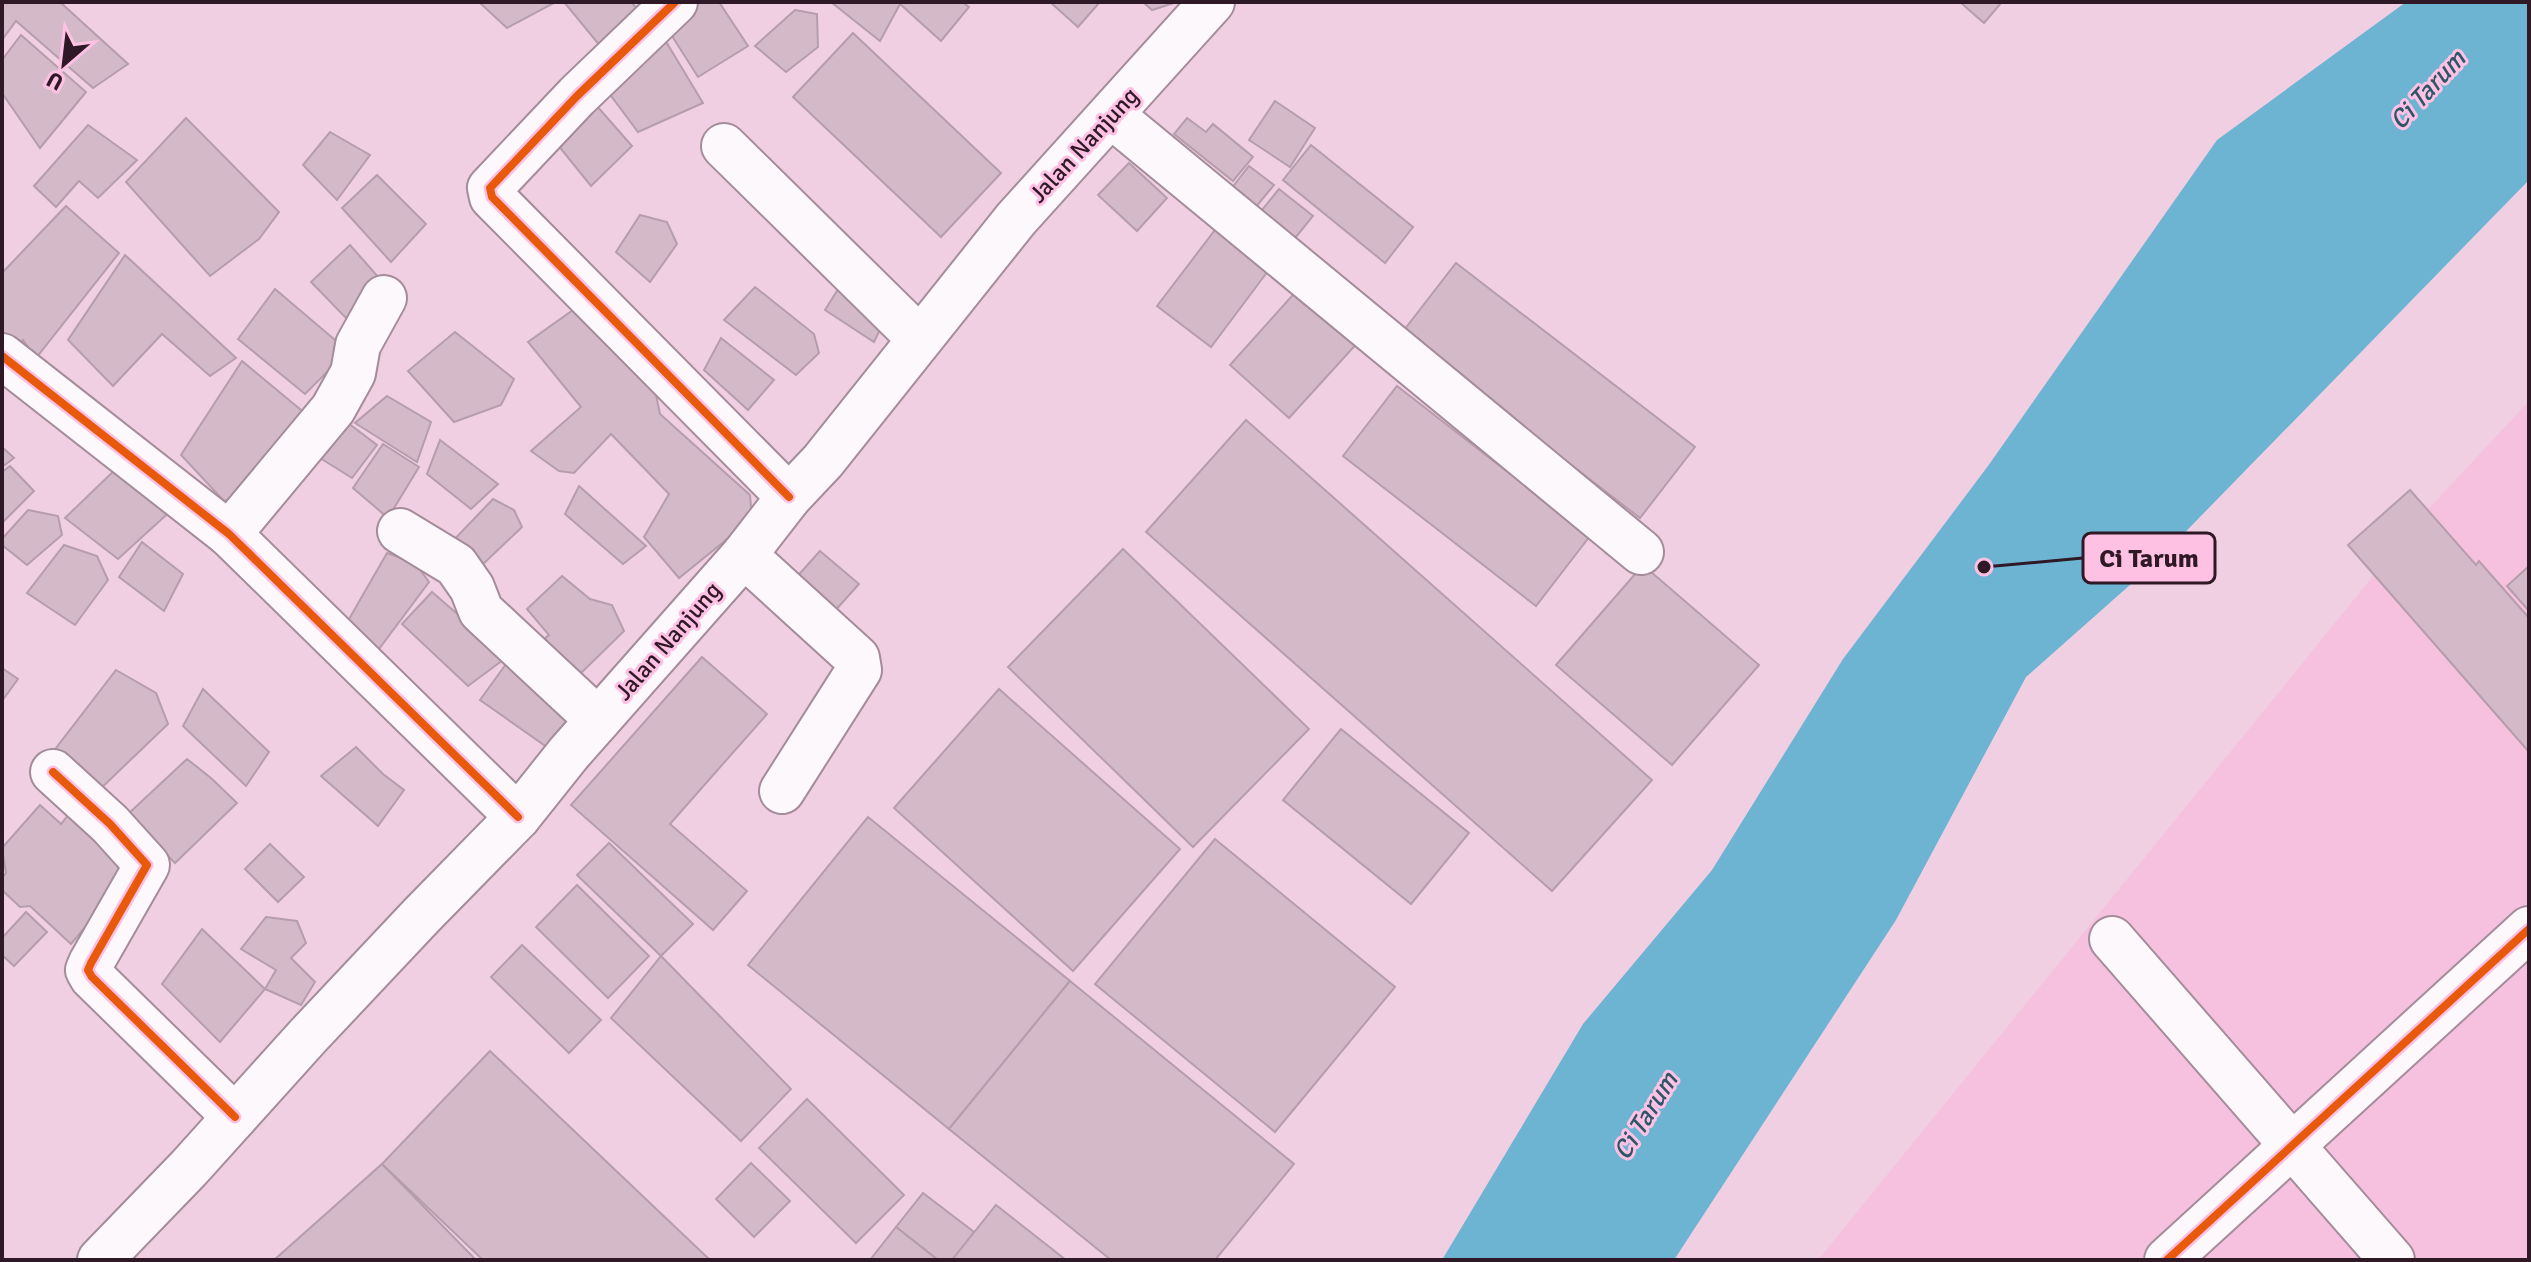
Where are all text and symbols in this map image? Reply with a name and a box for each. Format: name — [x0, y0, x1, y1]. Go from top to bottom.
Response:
north arrow — [24, 24, 104, 104]
water label: Ci Tarum — [2383, 43, 2474, 136]
text: U — [42, 66, 68, 97]
street label: Jalan Nanjung — [1023, 81, 1145, 209]
callout: Ci Tarum — [2083, 533, 2215, 583]
text: Ci Tarum — [2099, 543, 2199, 575]
street label: Jalan Nanjung — [608, 576, 728, 706]
water label: Ci Tarum — [1607, 1065, 1686, 1166]

